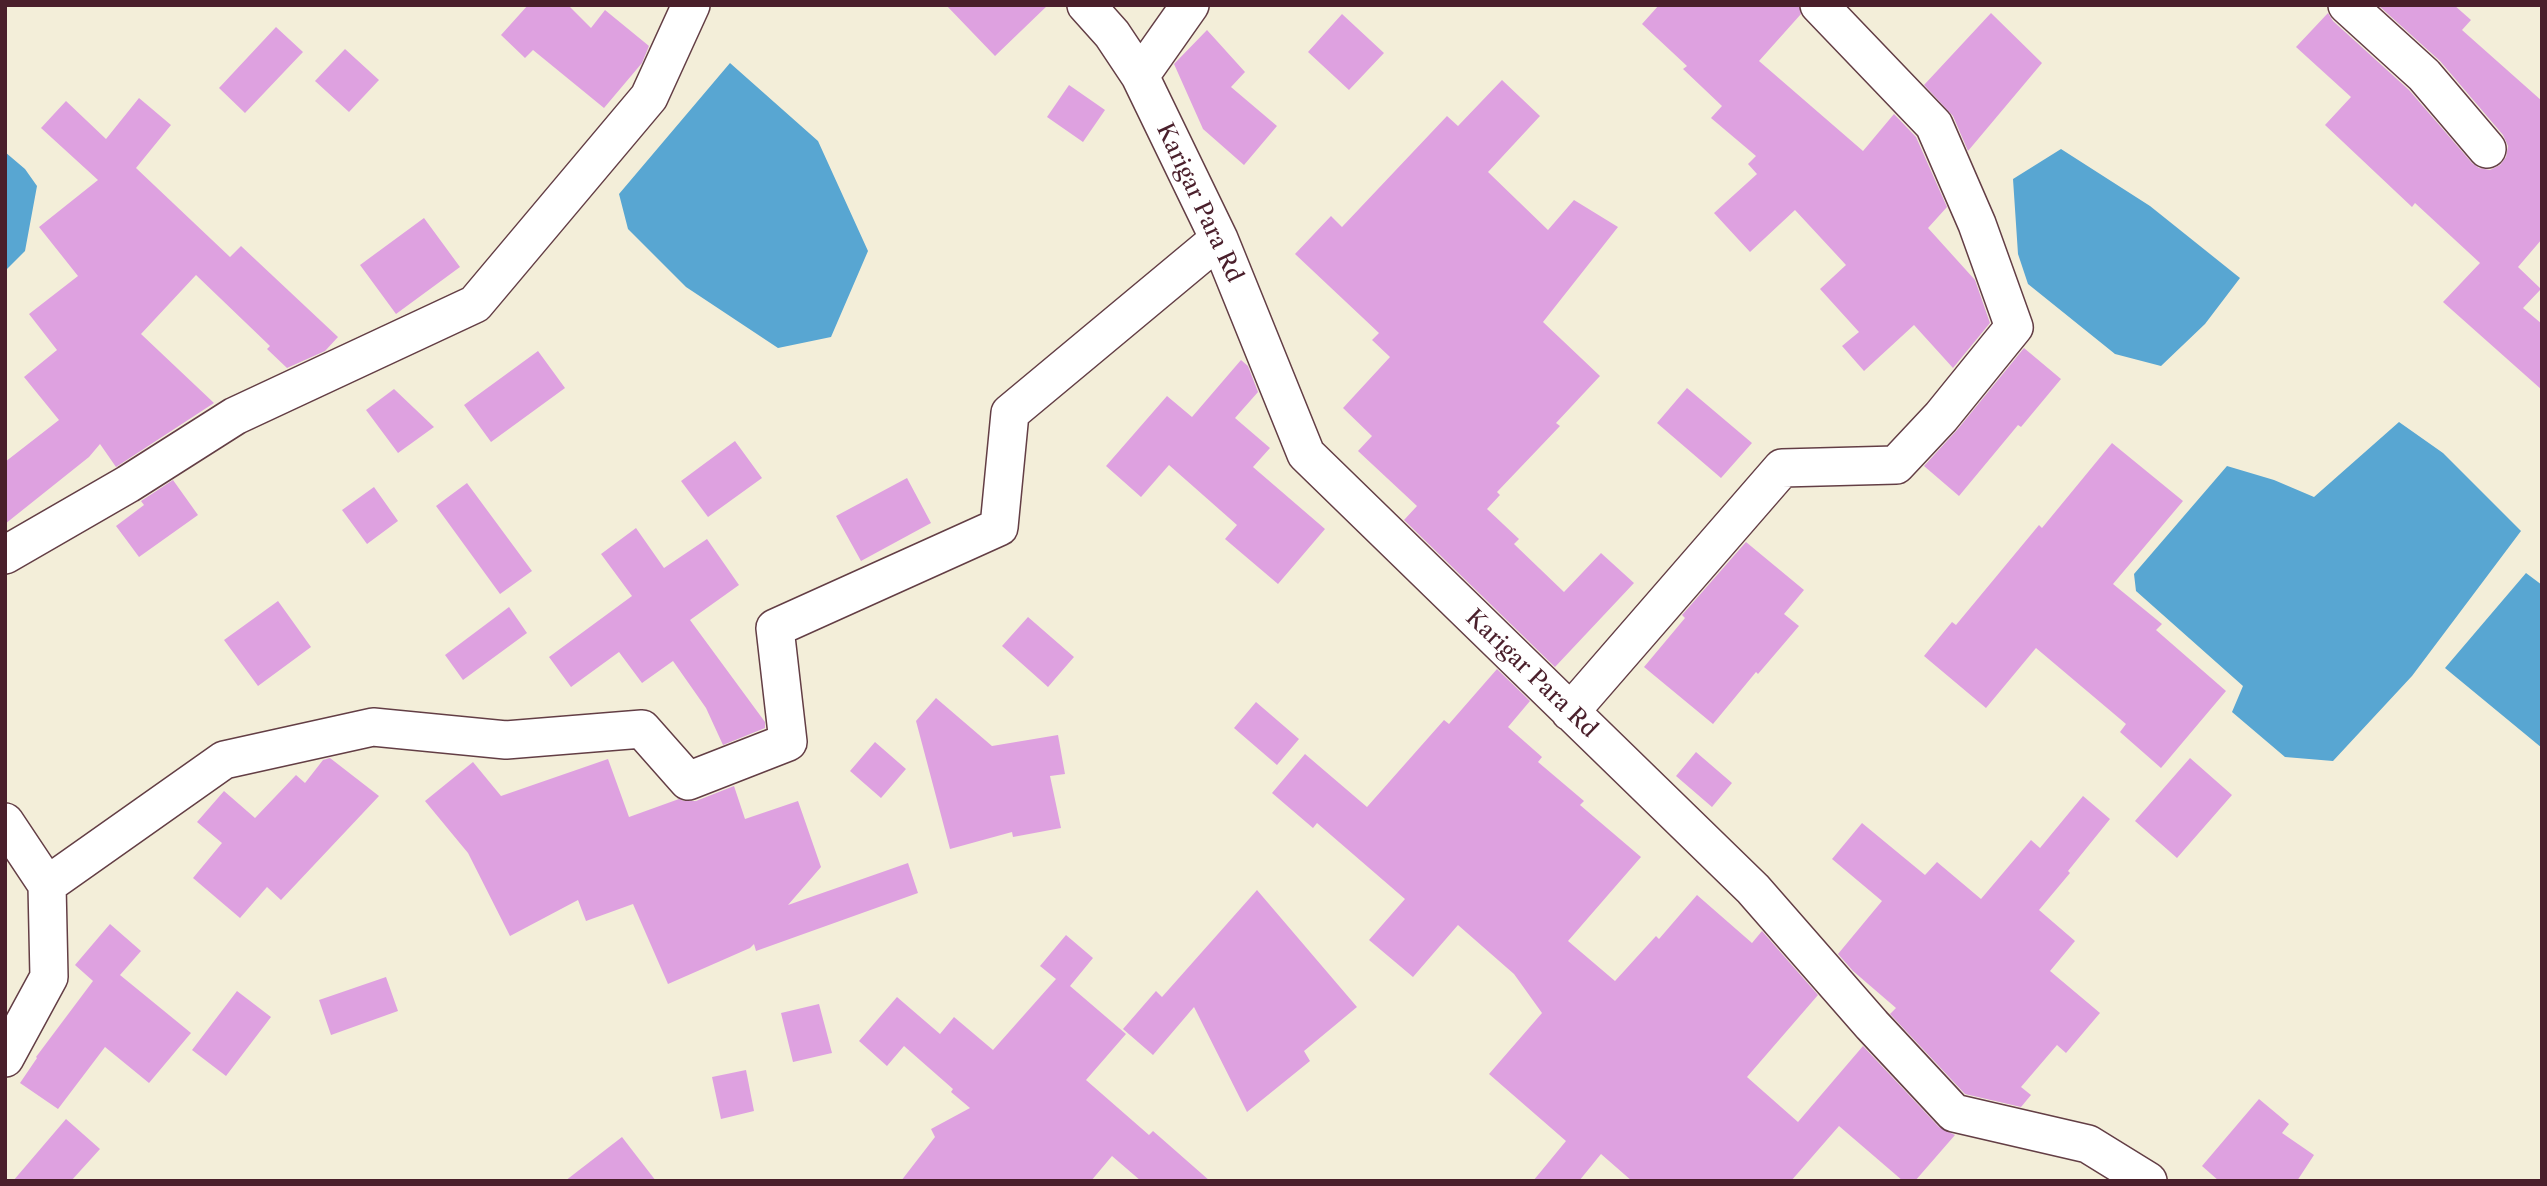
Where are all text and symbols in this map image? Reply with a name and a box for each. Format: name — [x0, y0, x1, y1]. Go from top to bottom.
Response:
street label: Karigar Para Rd — [1150, 119, 1248, 287]
street label: Karigar Para Rd — [1459, 604, 1603, 744]

